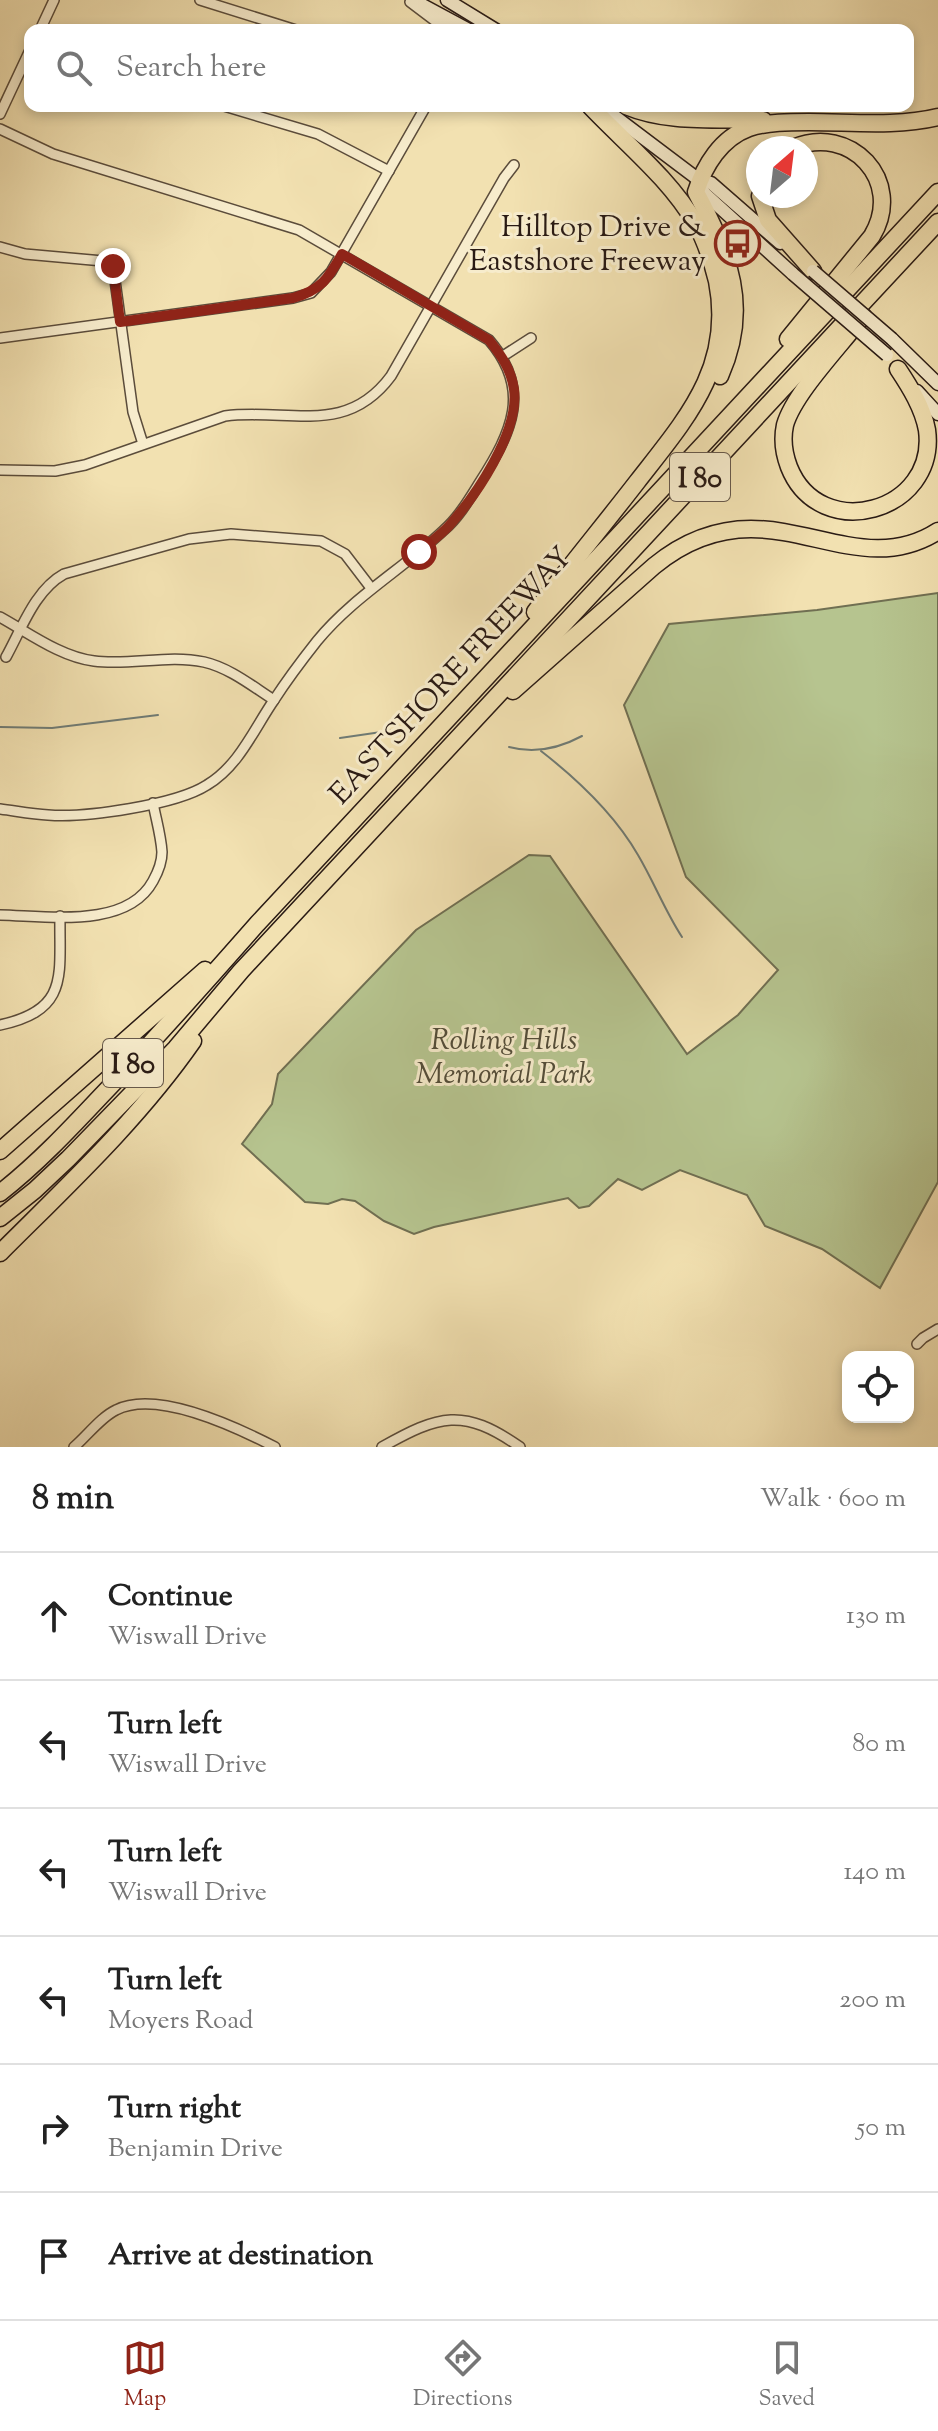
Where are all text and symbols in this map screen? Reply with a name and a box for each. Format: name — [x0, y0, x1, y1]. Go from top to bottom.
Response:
search box — [24, 24, 914, 112]
icon: search — [52, 46, 96, 90]
text: Search here — [116, 47, 266, 90]
north arrow — [746, 136, 818, 208]
place label: Hilltop Drive & Eastshore Freeway — [469, 207, 707, 284]
bus stop icon: Hilltop Drive & Eastshore Freeway — [713, 219, 761, 267]
route end — [95, 248, 131, 284]
road number: I 80 — [670, 453, 730, 501]
route start — [401, 534, 437, 570]
street label: EASTSHORE FREEWAY — [320, 538, 583, 815]
park label: Rolling Hills Memorial Park — [416, 1020, 592, 1097]
road number: I 80 — [103, 1039, 163, 1087]
map controls — [842, 1351, 914, 1423]
button: locate — [842, 1351, 914, 1423]
text: 8 min — [32, 1475, 114, 1524]
text: Walk · 600 m — [760, 1481, 906, 1518]
text: Continue — [108, 1576, 233, 1619]
icon: ahead — [32, 1594, 76, 1638]
text: 130 m — [846, 1598, 906, 1635]
text: Wiswall Drive — [108, 1619, 267, 1656]
text: Turn left — [108, 1704, 222, 1747]
icon: left — [32, 1722, 76, 1766]
text: 80 m — [852, 1726, 906, 1763]
text: Wiswall Drive — [108, 1747, 267, 1784]
text: Turn left — [108, 1832, 222, 1875]
icon: left — [32, 1850, 76, 1894]
text: 140 m — [843, 1854, 906, 1891]
text: Wiswall Drive — [108, 1875, 267, 1912]
text: Turn left — [108, 1960, 222, 2003]
icon: left — [32, 1978, 76, 2022]
text: 200 m — [839, 1982, 906, 2019]
text: Moyers Road — [108, 2003, 254, 2040]
text: Turn right — [108, 2088, 241, 2131]
icon: right — [32, 2106, 76, 2150]
text: 50 m — [856, 2110, 906, 2147]
text: Benjamin Drive — [108, 2131, 283, 2168]
icon: arrive — [32, 2234, 76, 2278]
text: Arrive at destination — [108, 2235, 373, 2278]
tab: Map — [123, 2336, 167, 2416]
tab: Directions — [413, 2336, 512, 2416]
tab: Saved — [758, 2336, 815, 2416]

